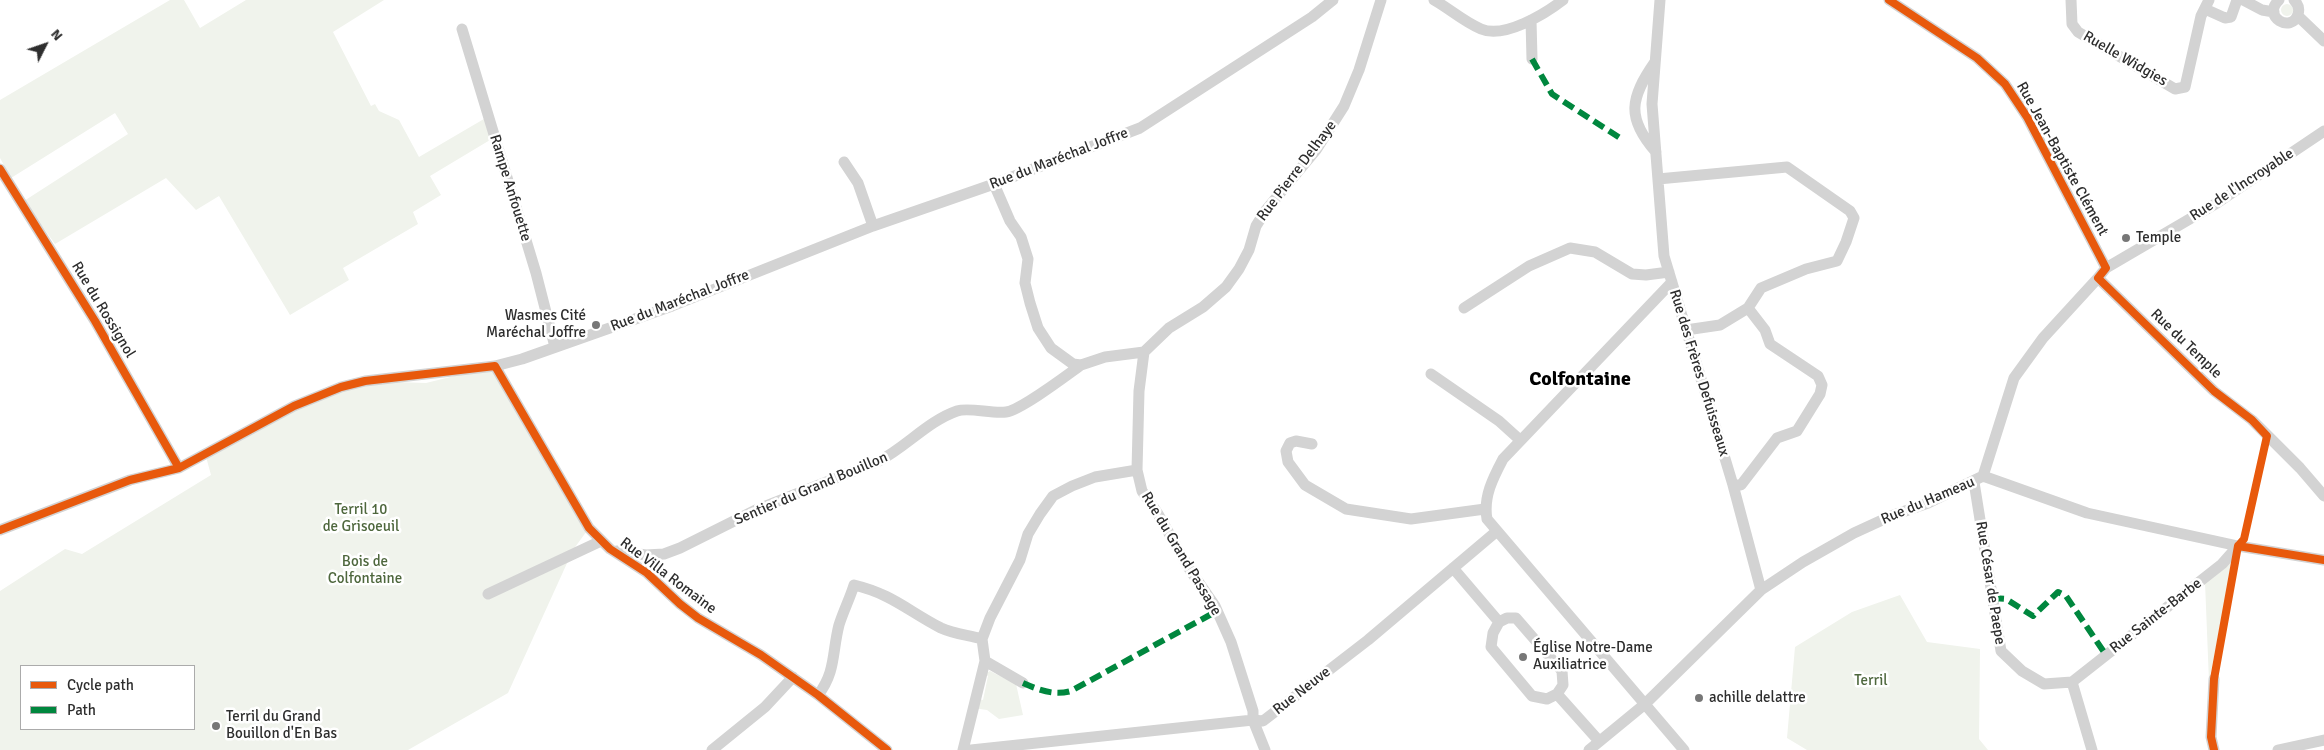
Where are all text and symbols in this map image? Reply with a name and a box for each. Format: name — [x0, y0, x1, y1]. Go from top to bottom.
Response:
north arrow — [20, 20, 70, 70]
text: N — [47, 26, 66, 44]
street label: Ruelle Widgies — [2080, 28, 2170, 90]
street label: Rue Jean-Baptiste Clément — [2012, 79, 2112, 239]
street label: Rue Pierre Delhaye — [1253, 117, 1341, 225]
street label: Rue du Maréchal Joffre — [987, 124, 1131, 194]
street label: Rampe Anfouette — [485, 132, 535, 244]
street label: Rue de l'Incroyable — [2187, 145, 2297, 225]
place label: Temple — [2136, 229, 2181, 247]
marker: Temple — [2120, 232, 2132, 244]
street label: Rue du Rossignol — [67, 259, 139, 361]
street label: Rue du Maréchal Joffre — [608, 266, 752, 336]
street label: Rue des Frères Defuisseaux — [1665, 287, 1733, 459]
street label: Rue du Temple — [2147, 305, 2225, 383]
place label: Wasmes Cité Maréchal Joffre — [486, 307, 586, 342]
marker: Wasmes Cité Maréchal Joffre — [590, 319, 602, 331]
district label: Colfontaine — [1529, 368, 1631, 392]
street label: Sentier du Grand Bouillon — [732, 449, 890, 529]
street label: Rue du Hameau — [1878, 473, 1978, 529]
street label: Rue du Grand Passage — [1137, 489, 1225, 619]
park label: Terril 10 de Grisoeuil — [323, 501, 399, 536]
street label: Rue César de Paepe — [1971, 520, 2009, 646]
street label: Rue Villa Romaine — [616, 534, 720, 618]
park label: Bois de Colfontaine — [328, 553, 402, 588]
street label: Rue Sainte-Barbe — [2107, 575, 2205, 657]
place label: Église Notre-Dame Auxiliatrice — [1533, 639, 1653, 674]
marker: Église Notre-Dame Auxiliatrice — [1517, 651, 1529, 663]
street label: Rue Neuve — [1270, 663, 1334, 719]
legend — [20, 665, 195, 730]
park label: Terril — [1854, 672, 1888, 690]
text: Cycle path — [67, 676, 134, 694]
place label: achille delattre — [1709, 689, 1806, 707]
marker: achille delattre — [1693, 692, 1705, 704]
text: Path — [67, 701, 96, 719]
place label: Terril du Grand Bouillon d'En Bas — [226, 708, 337, 743]
marker: Terril du Grand Bouillon d'En Bas — [210, 720, 222, 732]

